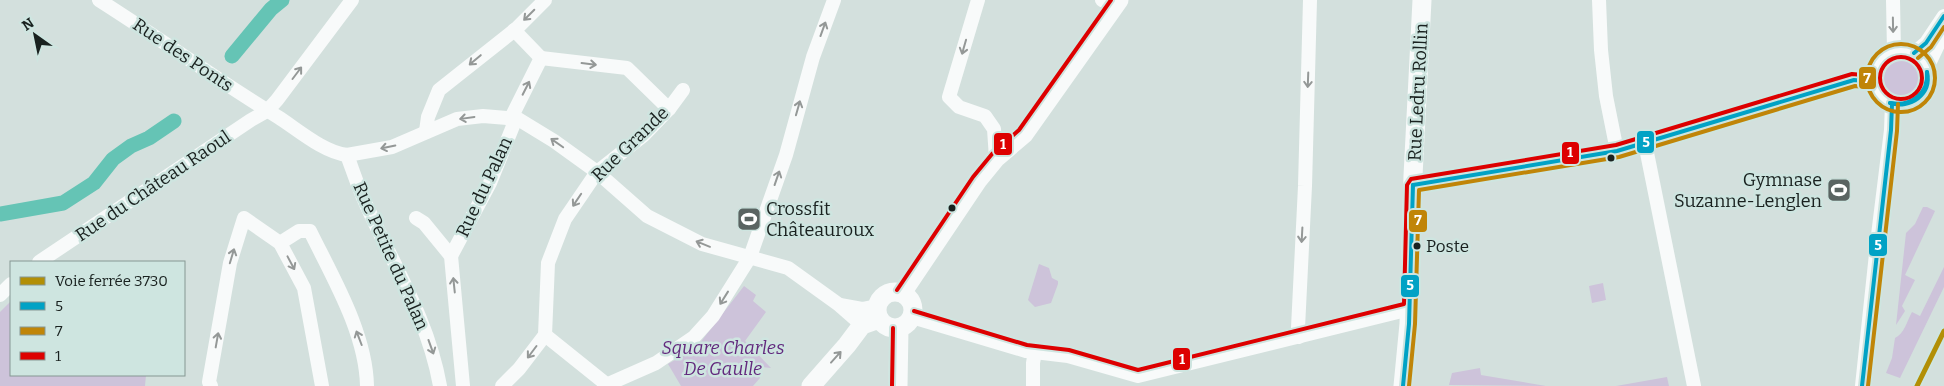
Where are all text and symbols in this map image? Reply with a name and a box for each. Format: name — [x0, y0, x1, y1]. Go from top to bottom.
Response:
one-way arrow — [523, 9, 536, 21]
north arrow — [10, 10, 60, 60]
street label: Rue des Ponts — [129, 13, 237, 97]
text: N — [19, 14, 38, 35]
one-way arrow — [1888, 17, 1898, 33]
one-way arrow — [819, 22, 829, 37]
street label: Rue Ledru Rollin — [1403, 22, 1433, 161]
one-way arrow — [959, 38, 969, 54]
one-way arrow — [469, 54, 482, 66]
one-way arrow — [581, 59, 597, 69]
line badge: 7 — [1858, 66, 1877, 90]
one-way arrow — [292, 67, 303, 80]
text: 7 — [1863, 70, 1871, 87]
one-way arrow — [1304, 71, 1313, 87]
one-way arrow — [521, 80, 531, 95]
one-way arrow — [794, 100, 804, 116]
street label: Rue Grande — [587, 102, 673, 186]
one-way arrow — [460, 113, 476, 123]
street label: Rue du Château Raoul — [71, 126, 235, 246]
line badge: 5 — [1636, 130, 1655, 154]
line badge: 1 — [993, 132, 1013, 156]
street label: Rue du Palan — [451, 133, 517, 241]
text: 5 — [1642, 134, 1650, 151]
text: 1 — [1000, 136, 1006, 153]
one-way arrow — [550, 138, 564, 148]
line badge: 1 — [1561, 141, 1580, 165]
one-way arrow — [380, 143, 396, 152]
text: 1 — [1567, 144, 1573, 161]
unlabelled marker — [1606, 153, 1616, 163]
place label: Gymnase Suzanne-Lenglen — [1674, 169, 1823, 212]
one-way arrow — [773, 170, 783, 186]
sports icon: Gymnase Suzanne-Lenglen — [1826, 177, 1852, 203]
street label: Rue Petite du Palan — [348, 179, 434, 334]
one-way arrow — [572, 193, 582, 207]
place label: Crossfit Châteauroux — [766, 198, 874, 241]
unlabelled marker — [947, 203, 957, 213]
sports icon: Crossfit Châteauroux — [736, 206, 762, 232]
line badge: 7 — [1408, 209, 1428, 233]
text: 7 — [1414, 212, 1422, 229]
one-way arrow — [1298, 227, 1307, 243]
line badge: 5 — [1868, 233, 1888, 257]
place label: Poste — [1426, 236, 1469, 257]
text: 5 — [1874, 237, 1882, 254]
one-way arrow — [696, 238, 711, 248]
marker: Poste — [1412, 241, 1422, 251]
one-way arrow — [228, 248, 238, 264]
one-way arrow — [286, 255, 296, 270]
legend — [10, 261, 185, 376]
text: Voie ferrée 3730 — [55, 272, 168, 290]
line badge: 5 — [1400, 274, 1420, 298]
one-way arrow — [449, 277, 459, 293]
text: 5 — [1406, 277, 1414, 294]
one-way arrow — [719, 291, 729, 305]
text: 5 — [55, 297, 63, 315]
text: 7 — [55, 322, 63, 340]
one-way arrow — [353, 331, 363, 346]
one-way arrow — [212, 333, 222, 349]
park label: Square Charles De Gaulle — [662, 337, 785, 380]
one-way arrow — [427, 339, 436, 355]
one-way arrow — [527, 345, 537, 359]
text: 1 — [55, 347, 61, 365]
line badge: 1 — [1172, 347, 1191, 371]
one-way arrow — [830, 351, 842, 364]
text: 1 — [1179, 351, 1185, 368]

